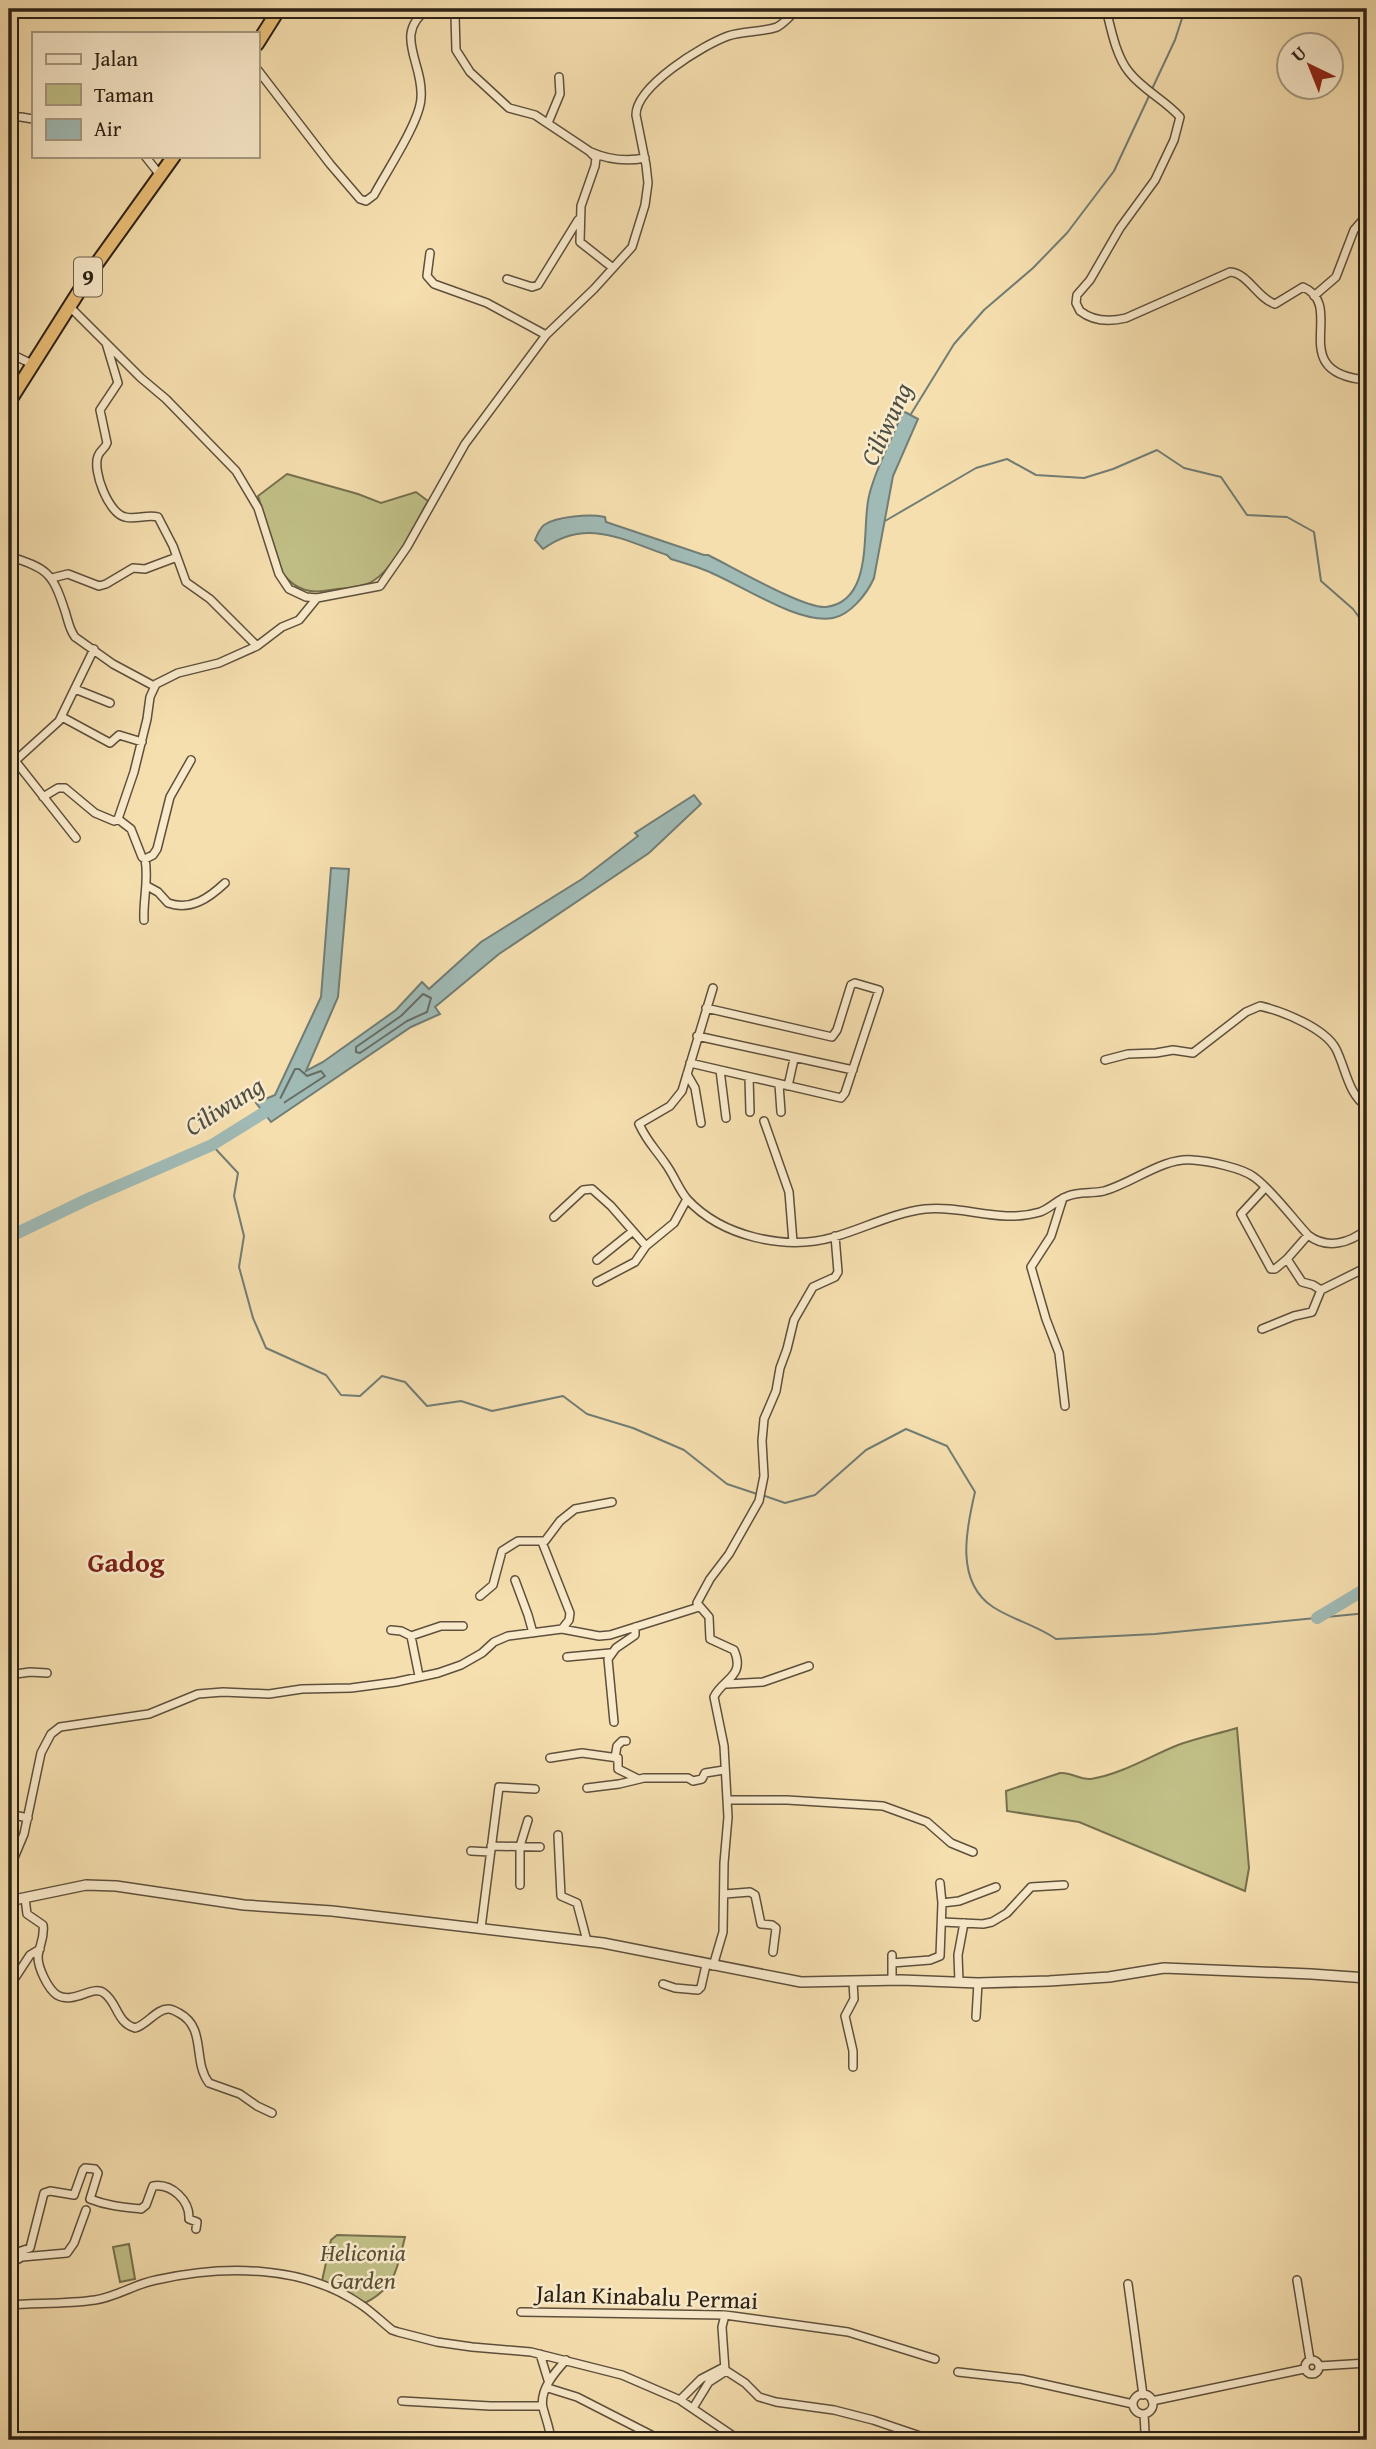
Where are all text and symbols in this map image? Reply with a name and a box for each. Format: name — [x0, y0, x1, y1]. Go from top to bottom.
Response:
legend — [32, 32, 259, 158]
north arrow — [1274, 32, 1344, 102]
text: U — [1284, 39, 1313, 68]
text: Jalan — [91, 43, 138, 74]
text: Taman — [94, 79, 154, 110]
text: Air — [94, 113, 122, 144]
road number: 9 — [74, 258, 102, 296]
water label: Ciliwung — [849, 376, 922, 472]
water label: Ciliwung — [176, 1066, 271, 1145]
district label: Gadog — [87, 1541, 165, 1582]
park label: Heliconia Garden — [319, 2235, 406, 2298]
street label: Jalan Kinabalu Permai — [532, 2275, 759, 2318]

